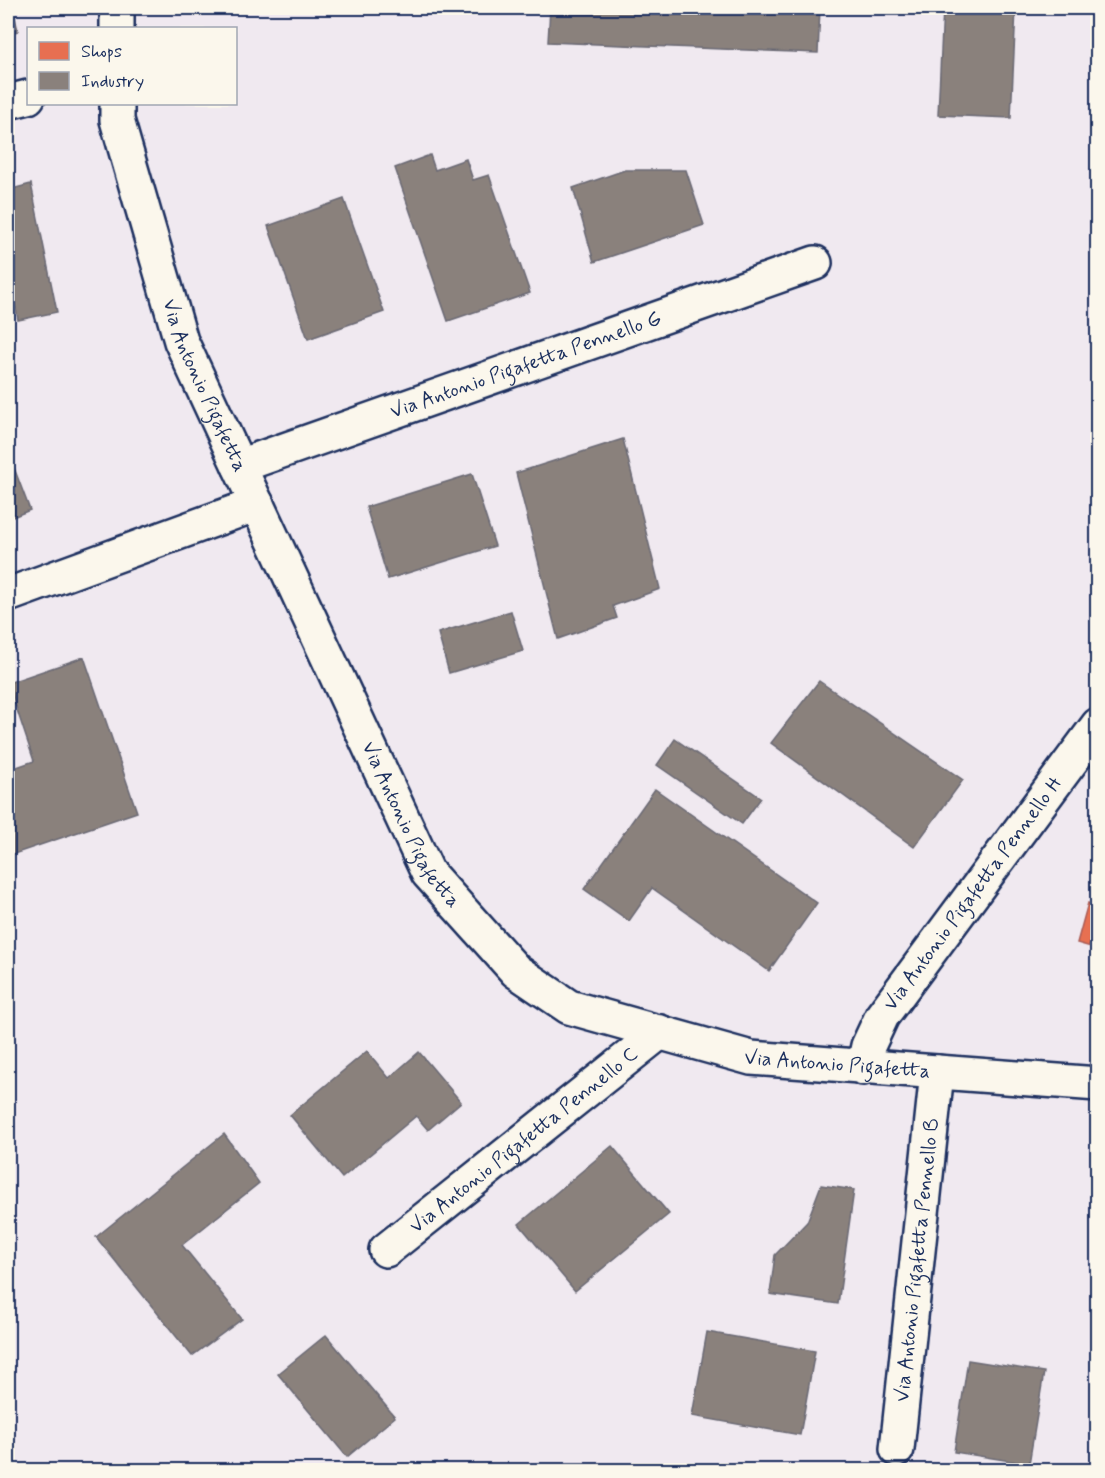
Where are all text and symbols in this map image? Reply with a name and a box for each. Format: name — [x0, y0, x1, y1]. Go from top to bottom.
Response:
legend — [27, 27, 237, 105]
text: Shops — [81, 40, 122, 64]
text: Industry — [81, 70, 144, 94]
street label: Via Antonio Pigafetta — [156, 296, 253, 476]
street label: Via Antonio Pigafetta Pennello G — [386, 305, 665, 425]
street label: Via Antonio Pigafetta — [355, 737, 466, 914]
street label: Via Antonio Pigafetta Pennello H — [877, 771, 1069, 1016]
street label: Via Antonio Pigafetta Pennello C — [404, 1041, 644, 1240]
street label: Via Antonio Pigafetta — [744, 1044, 931, 1085]
street label: Via Antonio Pigafetta Pennello B — [889, 1117, 946, 1403]

